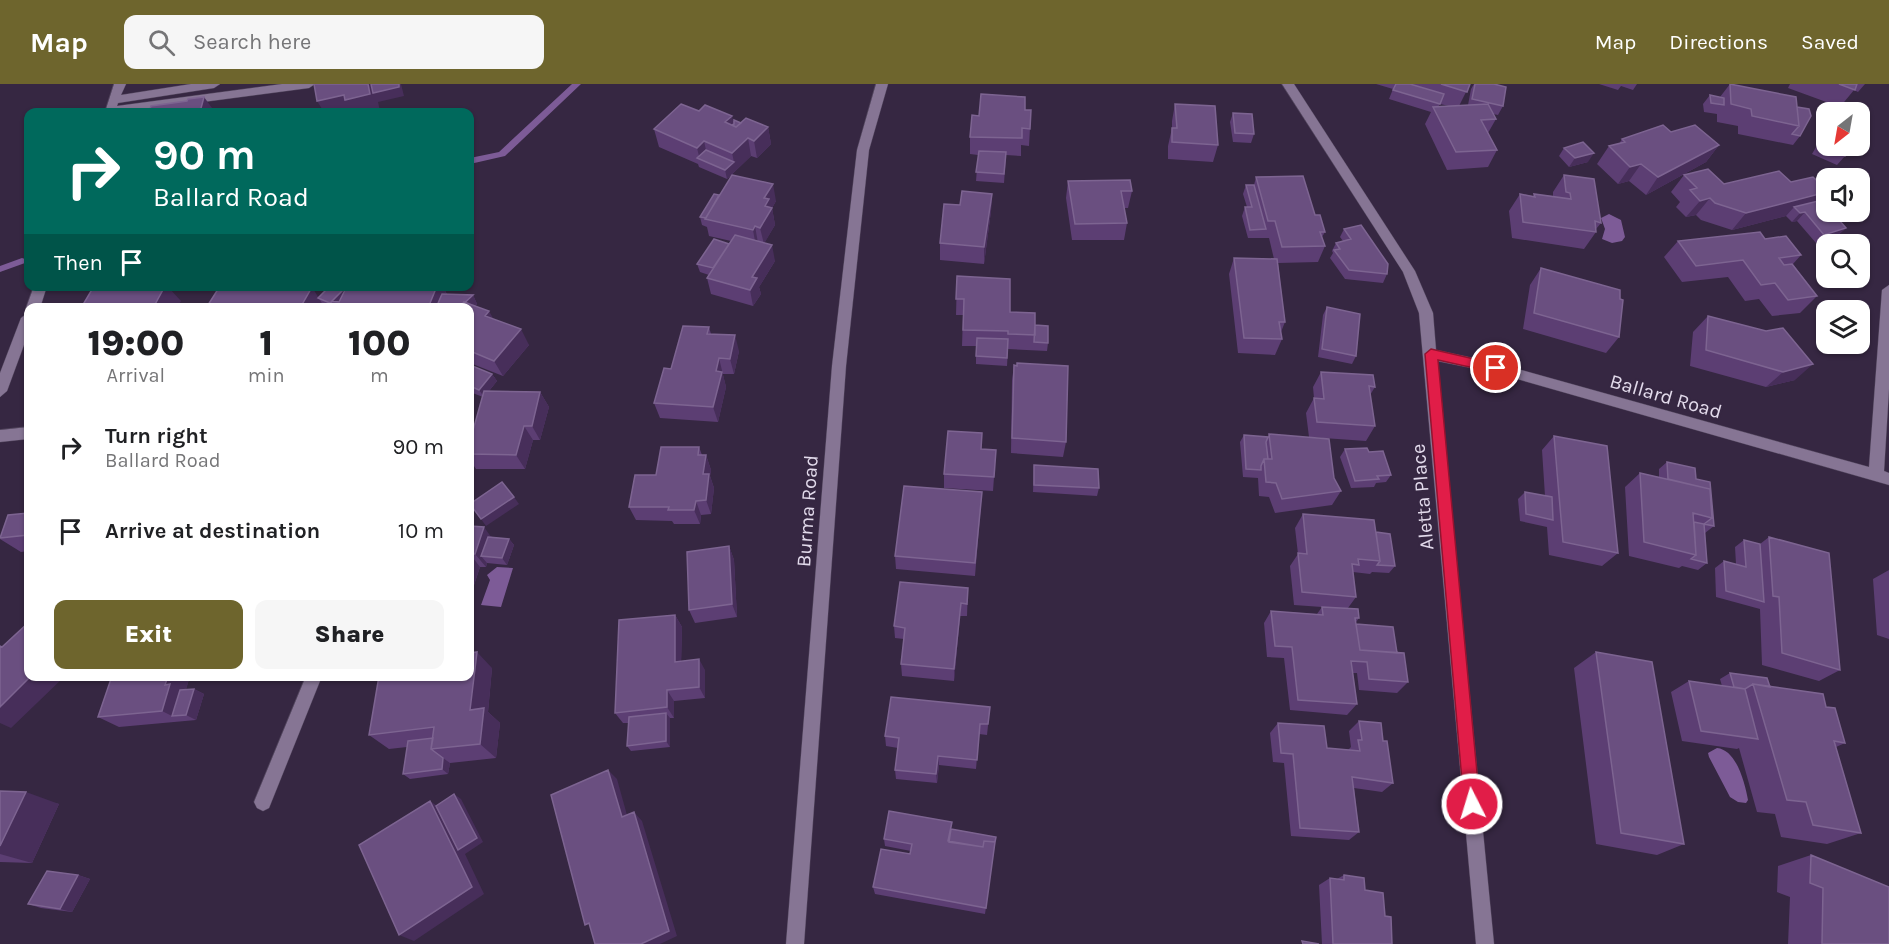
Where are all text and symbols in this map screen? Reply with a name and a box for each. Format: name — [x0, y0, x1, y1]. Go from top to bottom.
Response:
search box — [124, 15, 544, 69]
text: Map — [30, 26, 88, 59]
icon: search — [145, 26, 178, 59]
text: Search here — [193, 29, 311, 55]
text: Map — [1595, 30, 1636, 54]
text: Directions — [1669, 30, 1768, 54]
text: Saved — [1801, 30, 1859, 54]
north arrow — [1816, 102, 1870, 156]
map controls — [1816, 102, 1870, 354]
text: 90 m — [153, 130, 256, 180]
icon: right — [54, 132, 132, 210]
button: sound — [1816, 168, 1870, 222]
text: Ballard Road — [153, 181, 309, 213]
button: search — [1816, 234, 1870, 288]
icon: arrive — [115, 246, 148, 279]
text: Then — [54, 250, 103, 276]
button: layers — [1816, 300, 1870, 354]
text: 19:00 — [88, 322, 184, 364]
text: 1 — [259, 322, 273, 364]
text: 100 — [348, 322, 410, 364]
pin — [1470, 342, 1521, 393]
icon: arrive — [1479, 351, 1512, 384]
text: Arrival — [107, 364, 165, 387]
text: min — [248, 364, 285, 387]
text: m — [370, 364, 389, 387]
street label: Ballard Road — [1607, 370, 1725, 423]
text: Turn right — [105, 423, 208, 449]
icon: right — [54, 431, 87, 464]
text: 90 m — [392, 434, 444, 460]
street label: Aletta Place — [1406, 443, 1439, 551]
text: Ballard Road — [105, 449, 221, 472]
street label: Burma Road — [792, 454, 823, 568]
icon: arrive — [54, 515, 87, 548]
text: Arrive at destination — [105, 518, 320, 544]
text: 10 m — [398, 518, 444, 544]
button: Exit — [54, 600, 243, 669]
button: Share — [255, 600, 444, 669]
position arrow — [1440, 772, 1504, 836]

